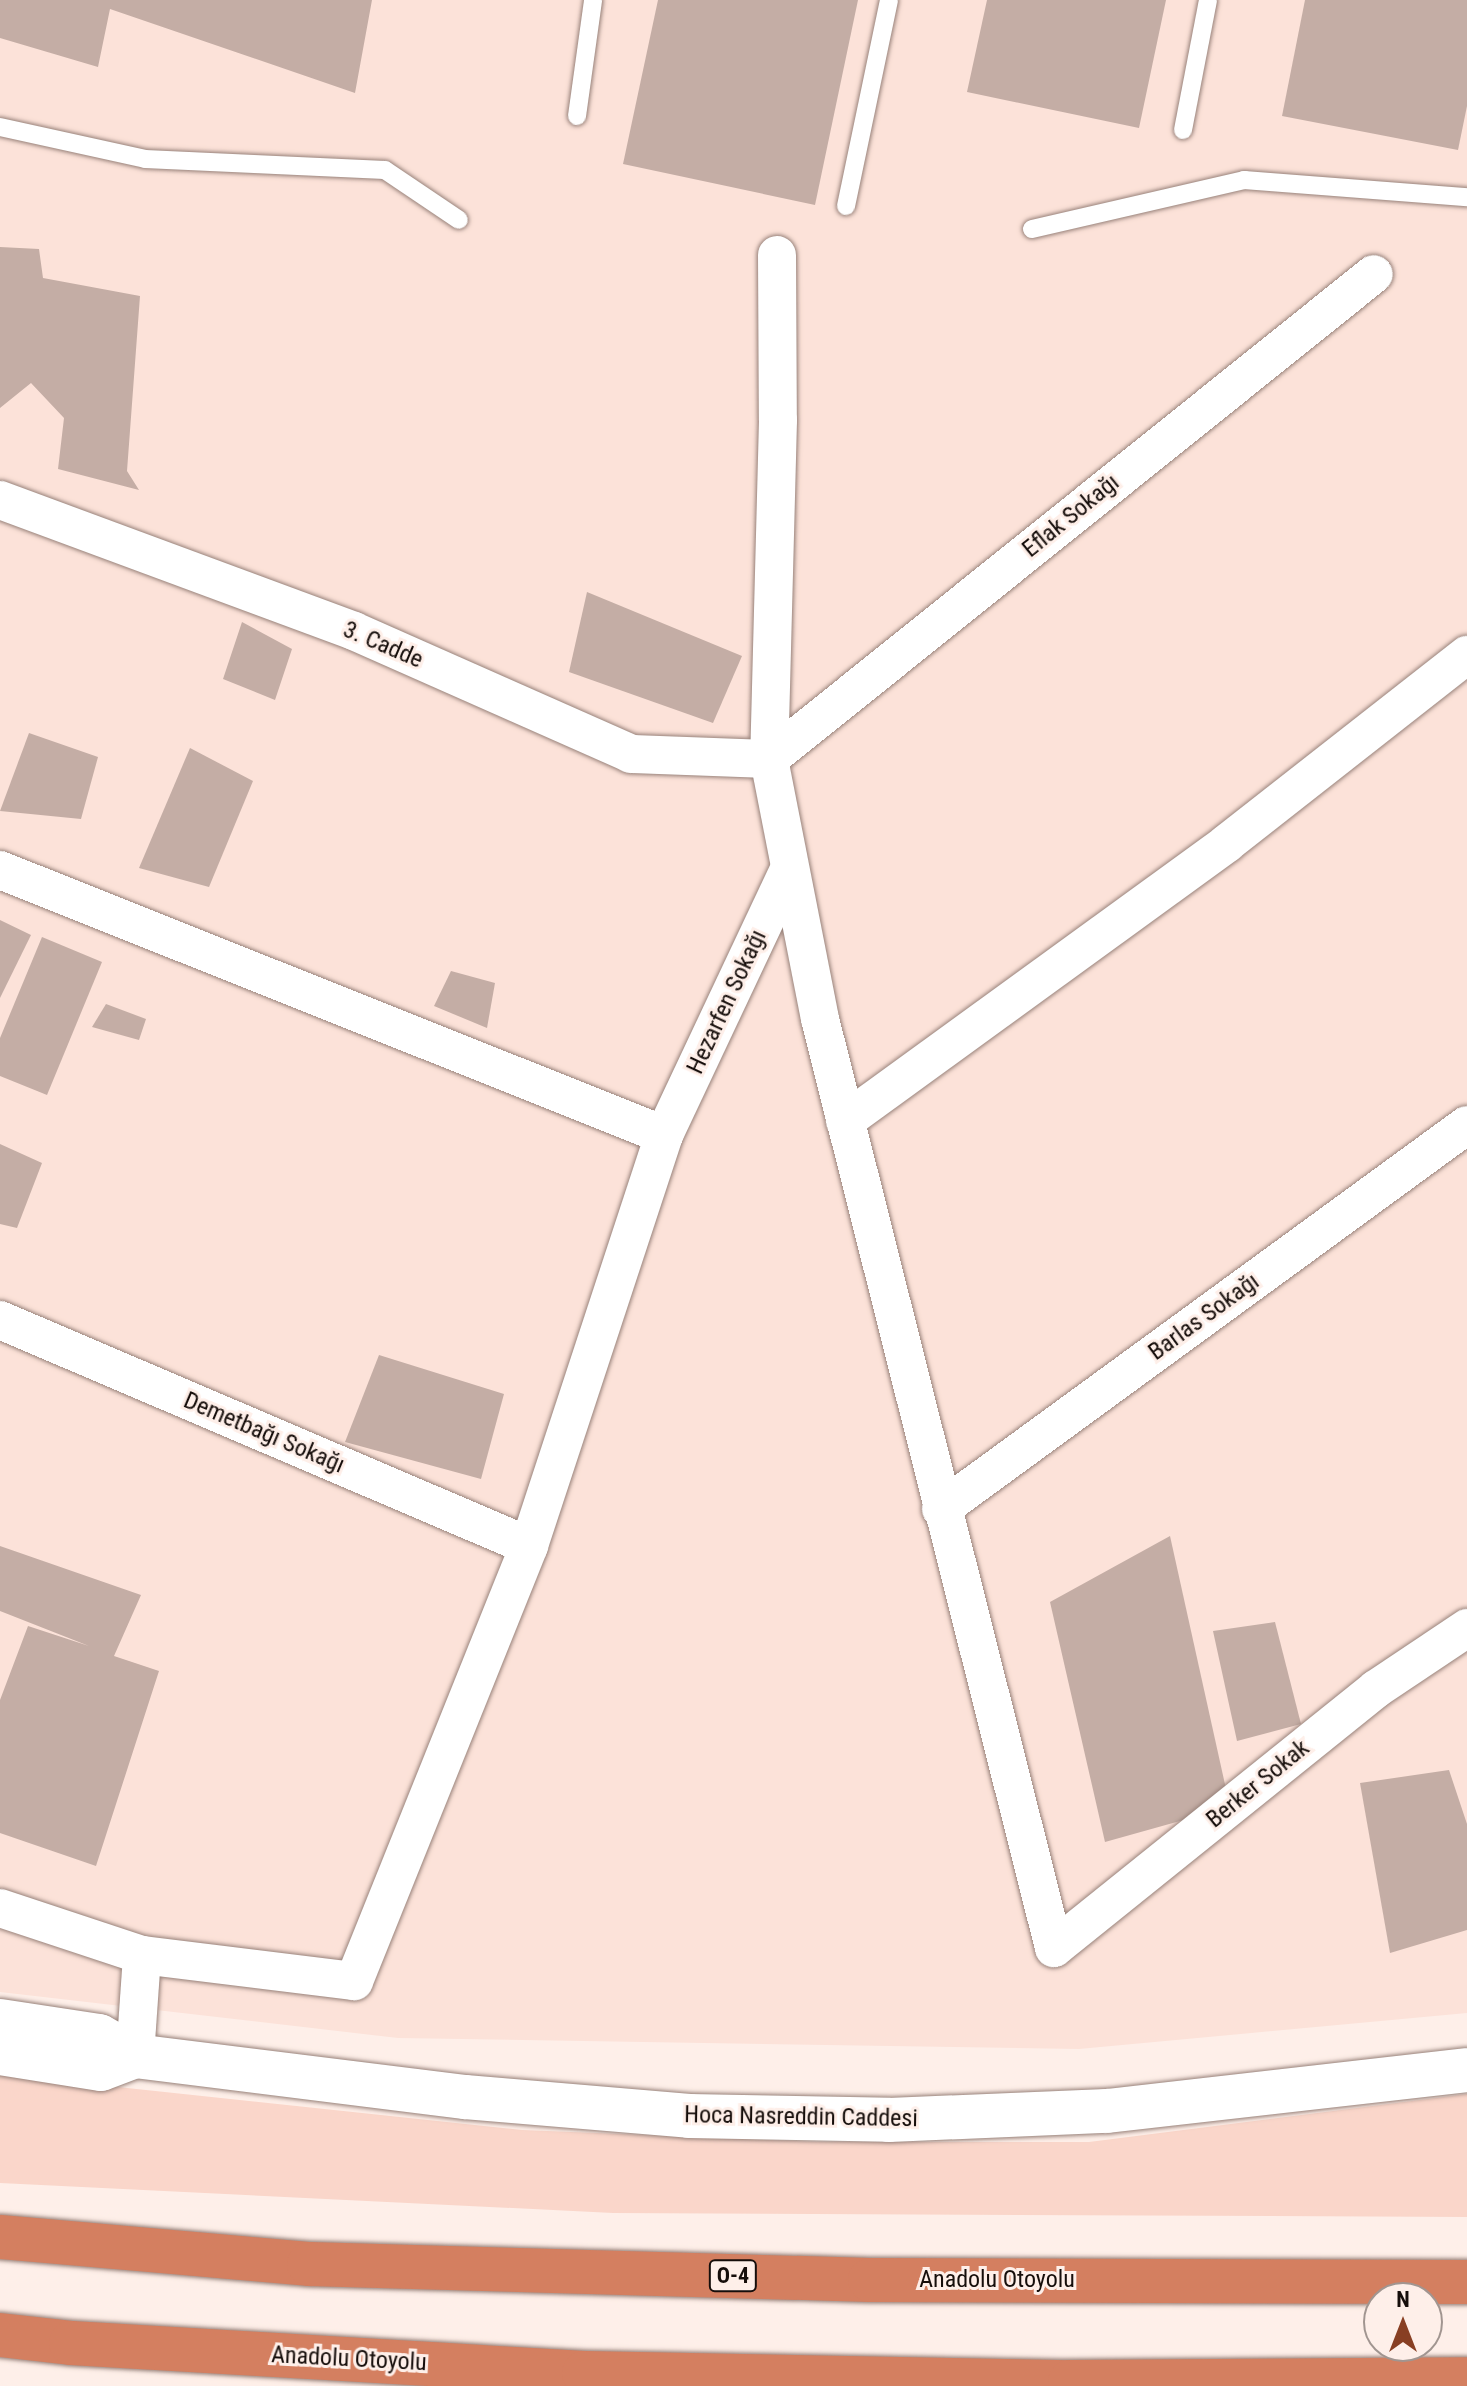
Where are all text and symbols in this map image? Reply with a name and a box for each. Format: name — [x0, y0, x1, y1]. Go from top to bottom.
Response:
street label: Eflak Sokağı — [1017, 468, 1125, 564]
street label: 3. Cadde — [339, 615, 427, 675]
street label: Hezarfen Sokağı — [681, 925, 773, 1079]
street label: Barlas Sokağı — [1143, 1267, 1265, 1367]
street label: Demetbağı Sokağı — [179, 1386, 349, 1480]
street label: Berker Sokak — [1201, 1734, 1315, 1834]
street label: Hoca Nasreddin Caddesi — [684, 2101, 918, 2133]
road number: O-4 — [707, 2258, 759, 2294]
street label: Anadolu Otoyolu — [919, 2266, 1075, 2294]
north arrow — [1363, 2282, 1443, 2362]
text: N — [1396, 2287, 1410, 2312]
street label: Anadolu Otoyolu — [271, 2341, 427, 2377]

